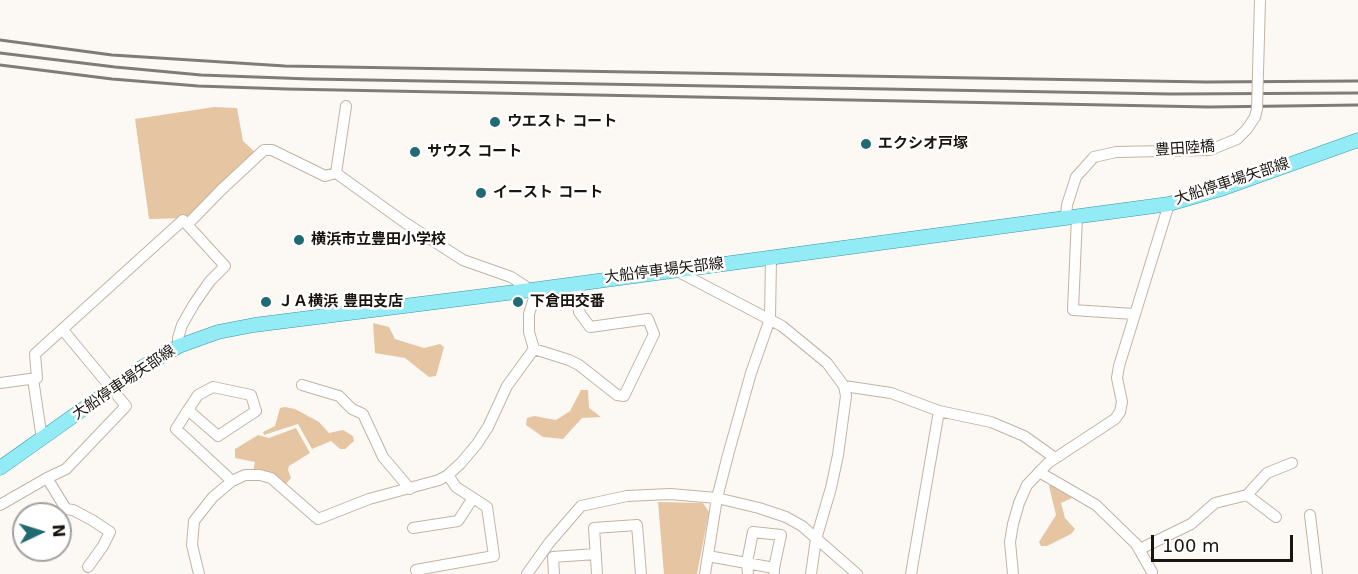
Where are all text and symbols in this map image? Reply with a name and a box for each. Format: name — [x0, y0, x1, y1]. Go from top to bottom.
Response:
place label: ウエスト コート — [507, 113, 617, 131]
marker: ウエスト コート — [488, 115, 502, 129]
place label: エクシオ戸塚 — [878, 135, 968, 153]
marker: エクシオ戸塚 — [859, 137, 873, 151]
street label: 豊田陸橋 — [1154, 138, 1216, 160]
place label: サウス コート — [427, 143, 522, 161]
marker: サウス コート — [408, 145, 422, 159]
street label: 大船停車場矢部線 — [1172, 155, 1292, 209]
place label: イースト コート — [493, 184, 603, 202]
marker: イースト コート — [474, 186, 488, 200]
place label: 横浜市立豊田小学校 — [311, 231, 446, 249]
marker: 横浜市立豊田小学校 — [292, 233, 306, 247]
street label: 大船停車場矢部線 — [603, 255, 725, 287]
place label: ＪＡ横浜 豊田支店 — [278, 293, 403, 311]
place label: 下倉田交番 — [530, 293, 605, 311]
marker: ＪＡ横浜 豊田支店 — [259, 295, 273, 309]
marker: 下倉田交番 — [511, 295, 525, 309]
street label: 大船停車場矢部線 — [69, 342, 179, 424]
north arrow — [12, 502, 72, 562]
text: N — [49, 523, 68, 538]
scale bar — [1154, 523, 1296, 561]
text: 100 m — [1162, 535, 1220, 556]

